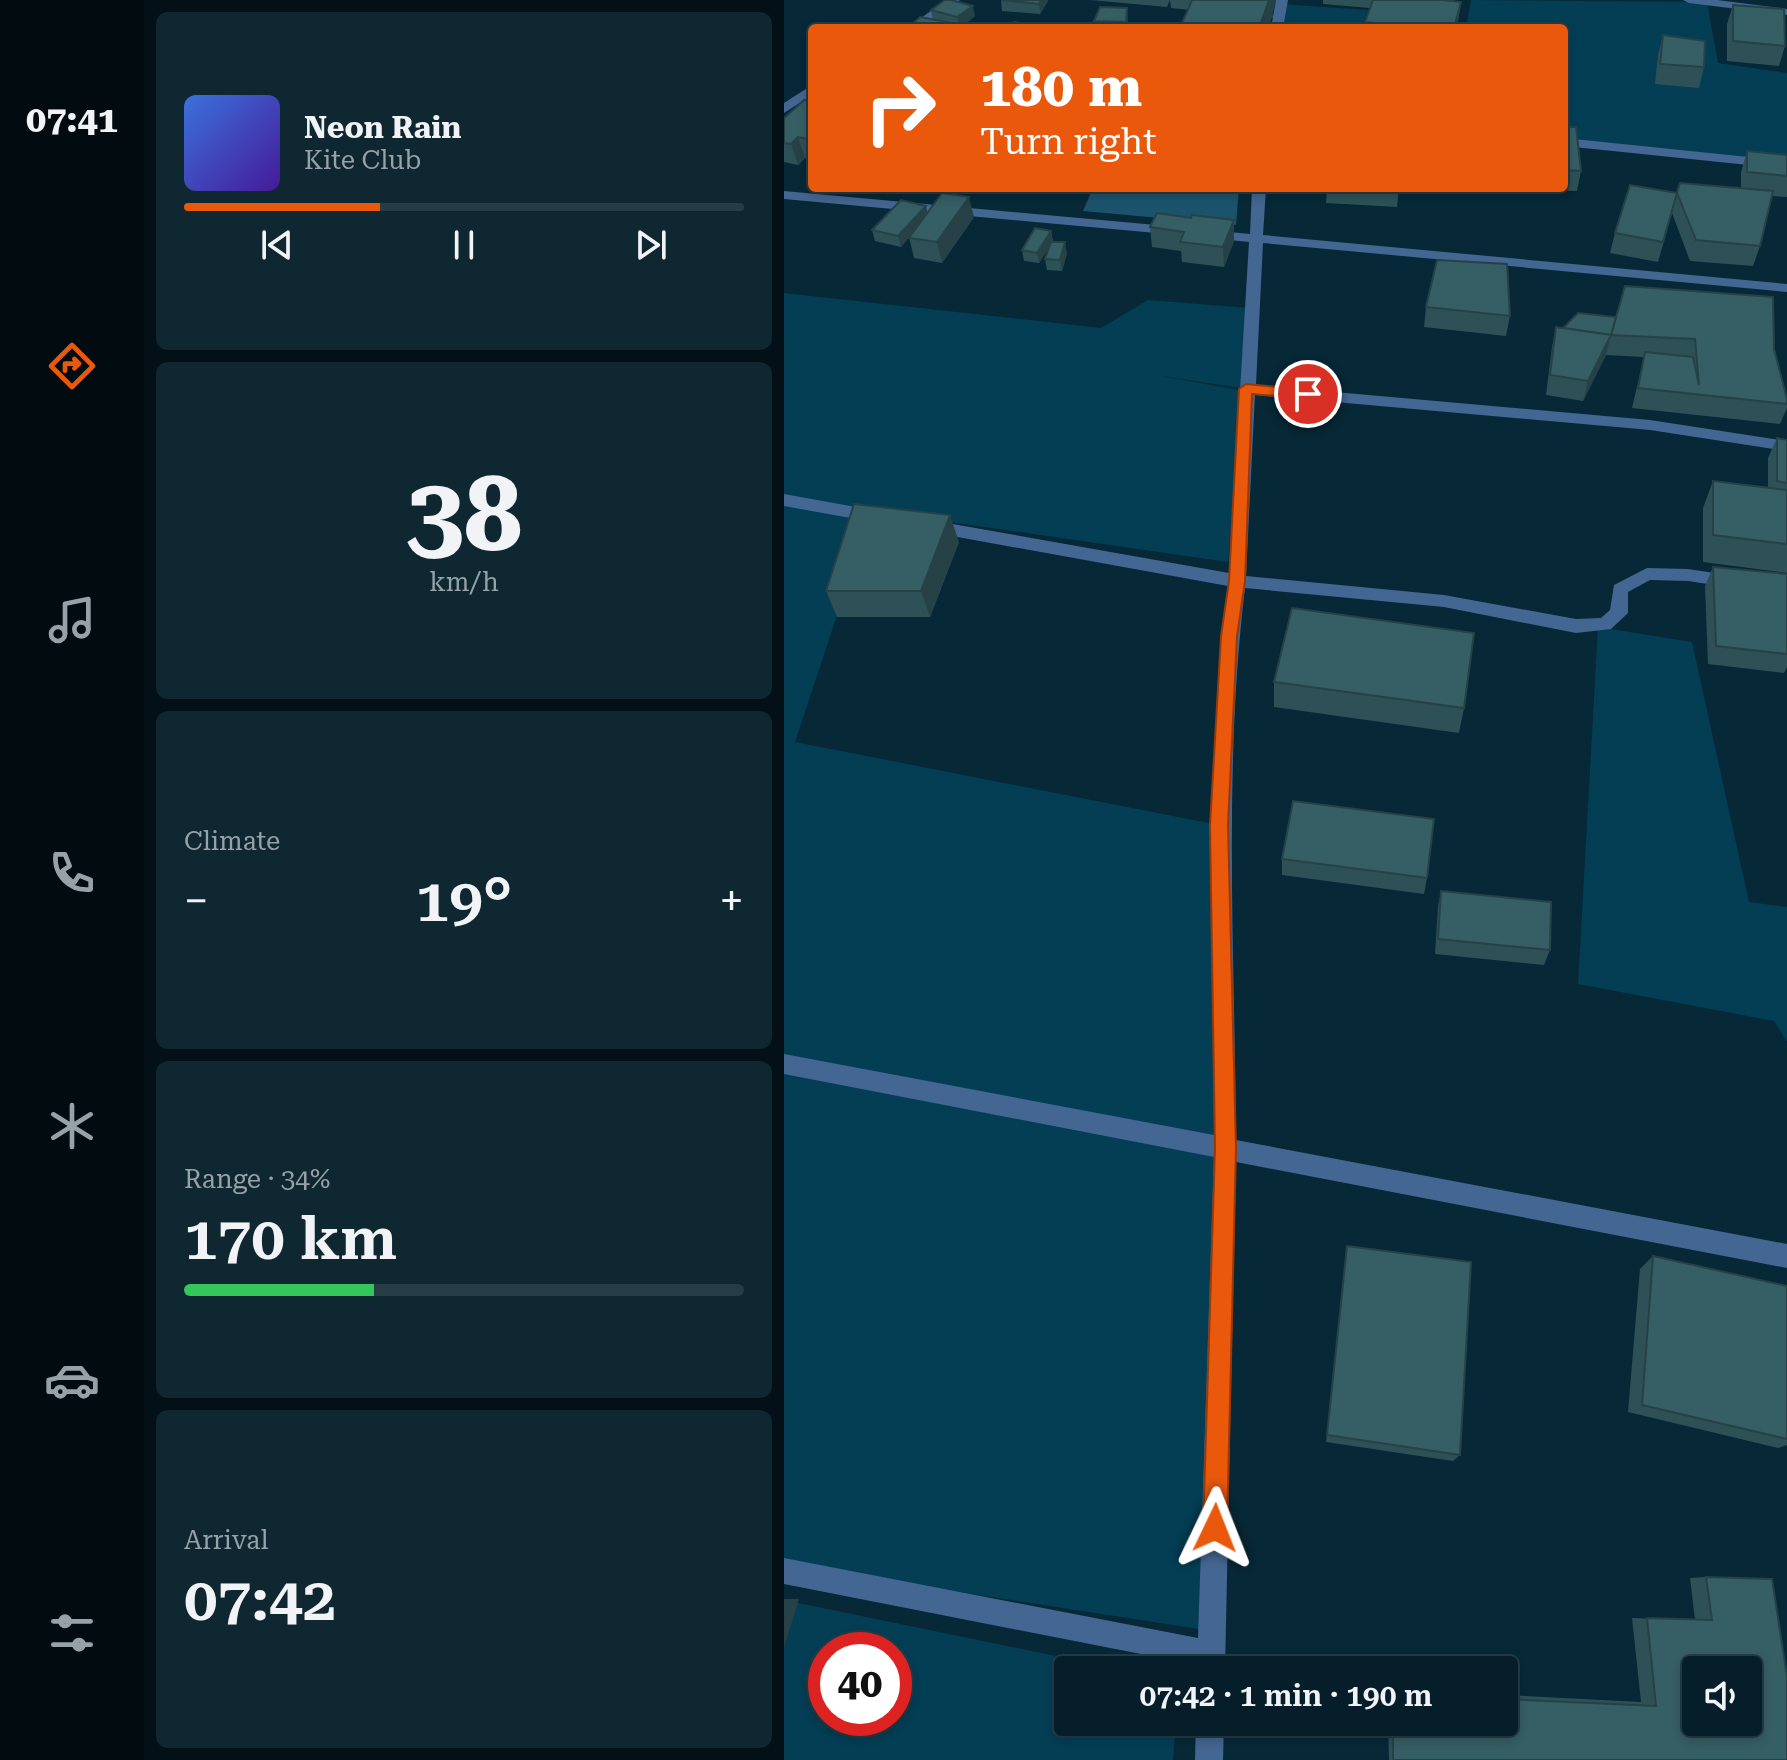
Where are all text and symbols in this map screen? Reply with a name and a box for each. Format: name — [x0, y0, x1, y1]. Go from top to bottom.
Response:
text: 180 m — [980, 54, 1142, 120]
icon: right — [848, 56, 952, 160]
text: 07:41 — [26, 99, 118, 141]
text: Neon Rain — [304, 110, 461, 145]
text: Turn right — [980, 121, 1157, 163]
text: Kite Club — [304, 145, 421, 175]
icon: previous — [255, 223, 299, 267]
icon: pause — [442, 223, 486, 267]
icon: next — [629, 223, 673, 267]
icon: directions — [44, 338, 100, 394]
pin — [1274, 360, 1342, 428]
icon: arrive — [1286, 372, 1330, 416]
text: 38 — [406, 454, 522, 575]
text: km/h — [429, 567, 499, 597]
icon: music — [44, 592, 100, 648]
text: Climate — [184, 826, 280, 856]
icon: phone — [44, 845, 100, 901]
text: 19° — [416, 865, 512, 936]
text: − — [184, 875, 209, 927]
text: + — [719, 875, 744, 927]
icon: climate — [44, 1098, 100, 1154]
text: Range · 34% — [184, 1164, 330, 1194]
text: 170 km — [184, 1203, 397, 1274]
icon: car — [44, 1352, 100, 1408]
position arrow — [1173, 1486, 1257, 1570]
text: Arrival — [184, 1525, 269, 1555]
text: 07:42 — [184, 1564, 336, 1635]
icon: filters — [44, 1605, 100, 1661]
speed limit sign: 40 — [808, 1632, 912, 1736]
map controls — [1682, 1656, 1762, 1736]
button: sound — [1682, 1656, 1762, 1736]
text: 07:42 · 1 min · 190 m — [1140, 1678, 1432, 1713]

